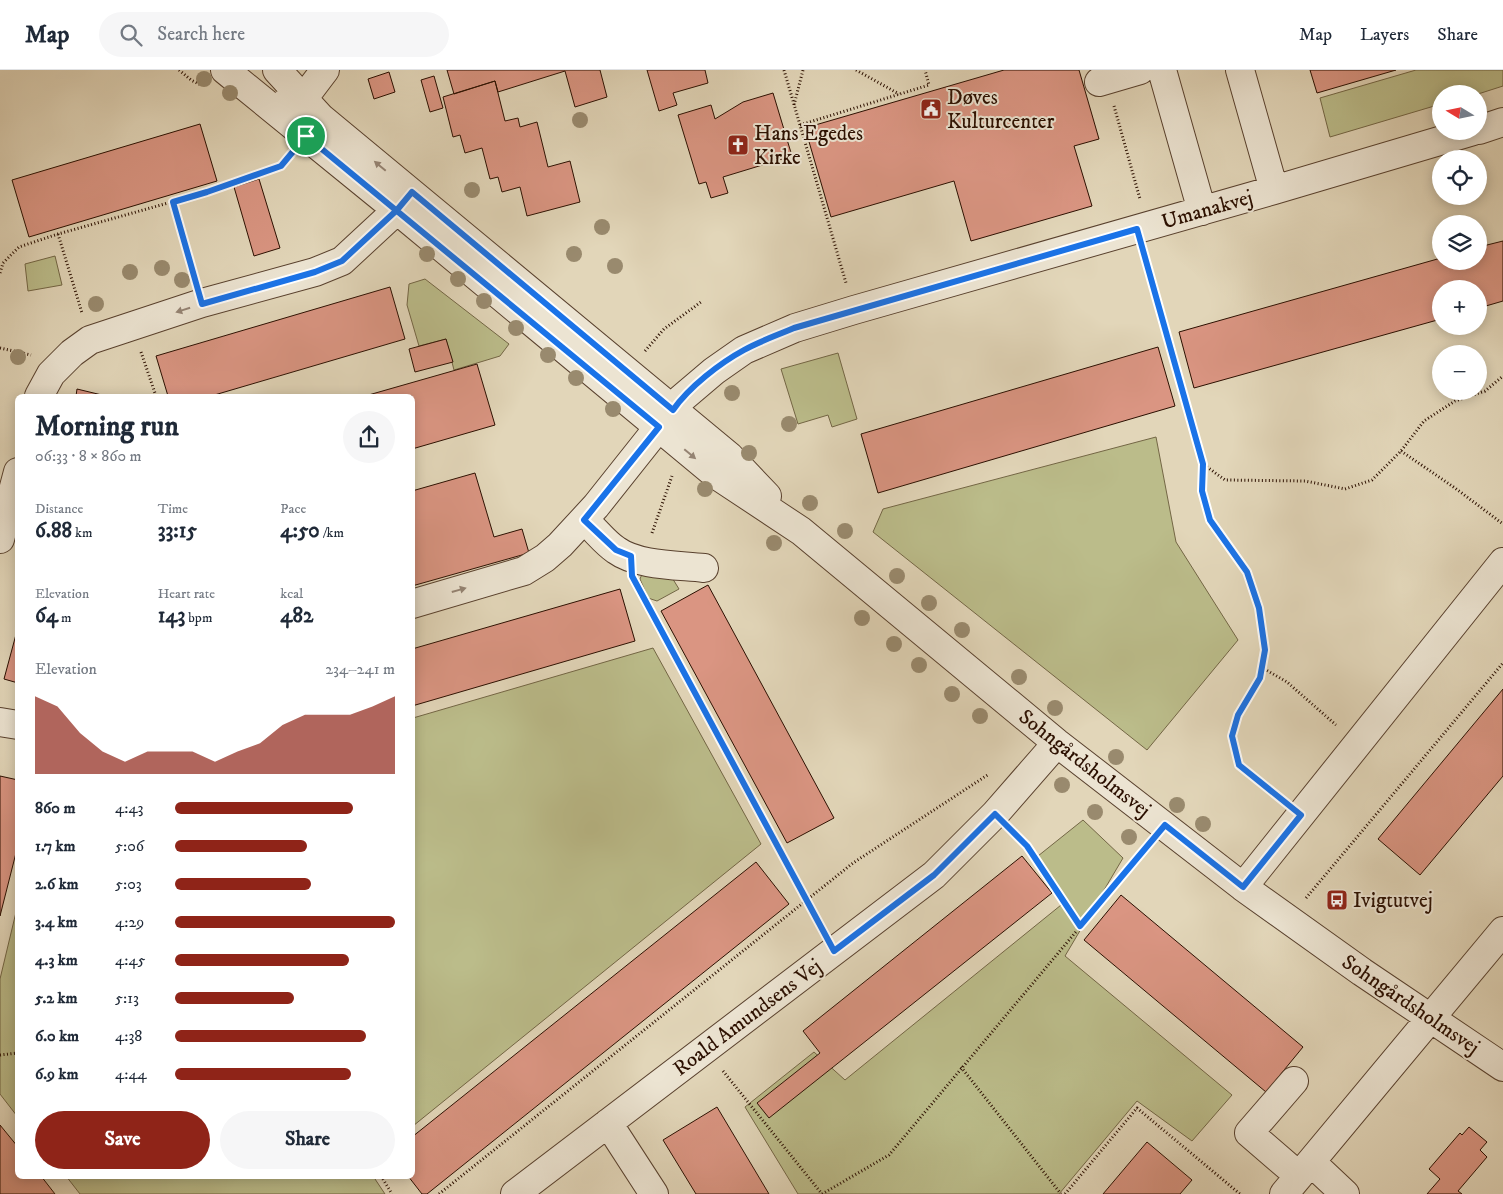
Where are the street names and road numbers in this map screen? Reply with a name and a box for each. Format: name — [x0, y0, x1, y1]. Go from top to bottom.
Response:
street label: Umanakvej — [1159, 185, 1256, 235]
street label: Sohngårdsholmsvej — [1013, 704, 1156, 823]
street label: Sohngårdsholmsvej — [1337, 949, 1484, 1061]
street label: Roald Amundsens Vej — [668, 954, 827, 1082]

